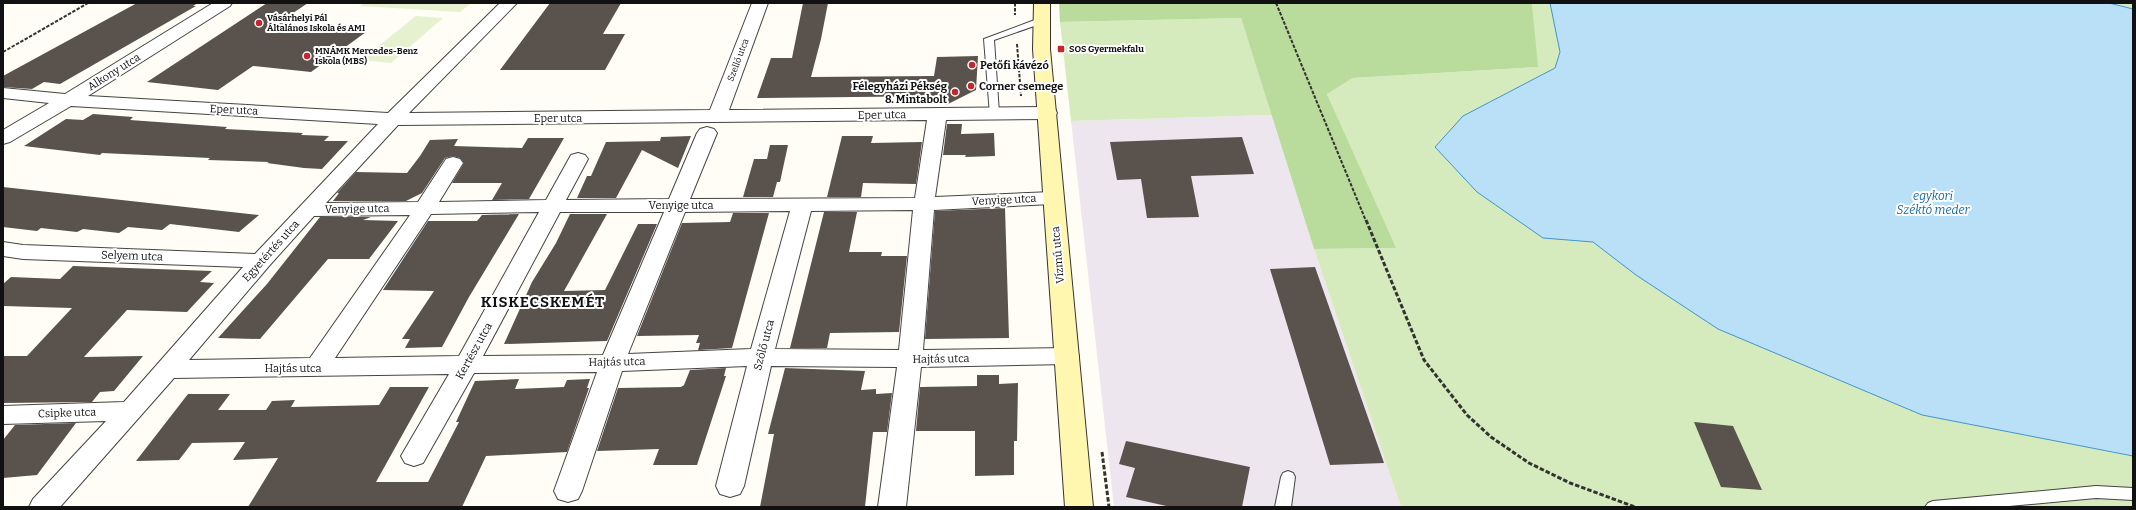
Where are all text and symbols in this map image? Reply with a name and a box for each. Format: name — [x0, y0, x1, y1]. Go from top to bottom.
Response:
place label: Vásárhelyi Pál Általános Iskola és AMI — [267, 13, 365, 33]
marker: Vásárhelyi Pál Általános Iskola és AMI — [254, 18, 264, 28]
street label: Szellő utca — [725, 37, 751, 83]
marker: SOS Gyermekfalu — [1056, 44, 1066, 54]
place label: SOS Gyermekfalu — [1069, 44, 1144, 54]
place label: MNÁMK Mercedes-Benz Iskola (MBS) — [315, 45, 418, 66]
street label: Alkony utca — [85, 51, 143, 93]
marker: MNÁMK Mercedes-Benz Iskola (MBS) — [302, 51, 312, 61]
place label: Petőfi kávézó — [980, 59, 1049, 72]
marker: Petőfi kávézó — [967, 60, 977, 70]
place label: Félegyházi Pékség 8. Mintabolt — [852, 80, 948, 106]
place label: Corner csemege — [979, 80, 1063, 93]
marker: Corner csemege — [966, 81, 976, 91]
marker: Félegyházi Pékség 8. Mintabolt — [950, 87, 960, 97]
street label: Eper utca — [209, 102, 259, 118]
street label: Eper utca — [858, 108, 906, 122]
street label: Eper utca — [534, 112, 582, 125]
water label: egykori Széktó meder — [1897, 189, 1971, 217]
street label: Venyige utca — [971, 192, 1037, 208]
street label: Venyige utca — [649, 199, 713, 212]
street label: Venyige utca — [324, 202, 390, 216]
street label: Egyetértés utca — [240, 218, 302, 284]
street label: Vízmű utca — [1049, 226, 1067, 284]
street label: Selyem utca — [101, 248, 163, 264]
district label: KISKECSKEMÉT — [481, 293, 605, 311]
street label: Szőlő utca — [751, 318, 777, 372]
street label: Kertész utca — [453, 320, 495, 382]
street label: Hajtás utca — [912, 352, 970, 366]
street label: Hajtás utca — [588, 355, 646, 369]
street label: Hajtás utca — [264, 362, 322, 375]
street label: Csipke utca — [38, 405, 96, 421]

